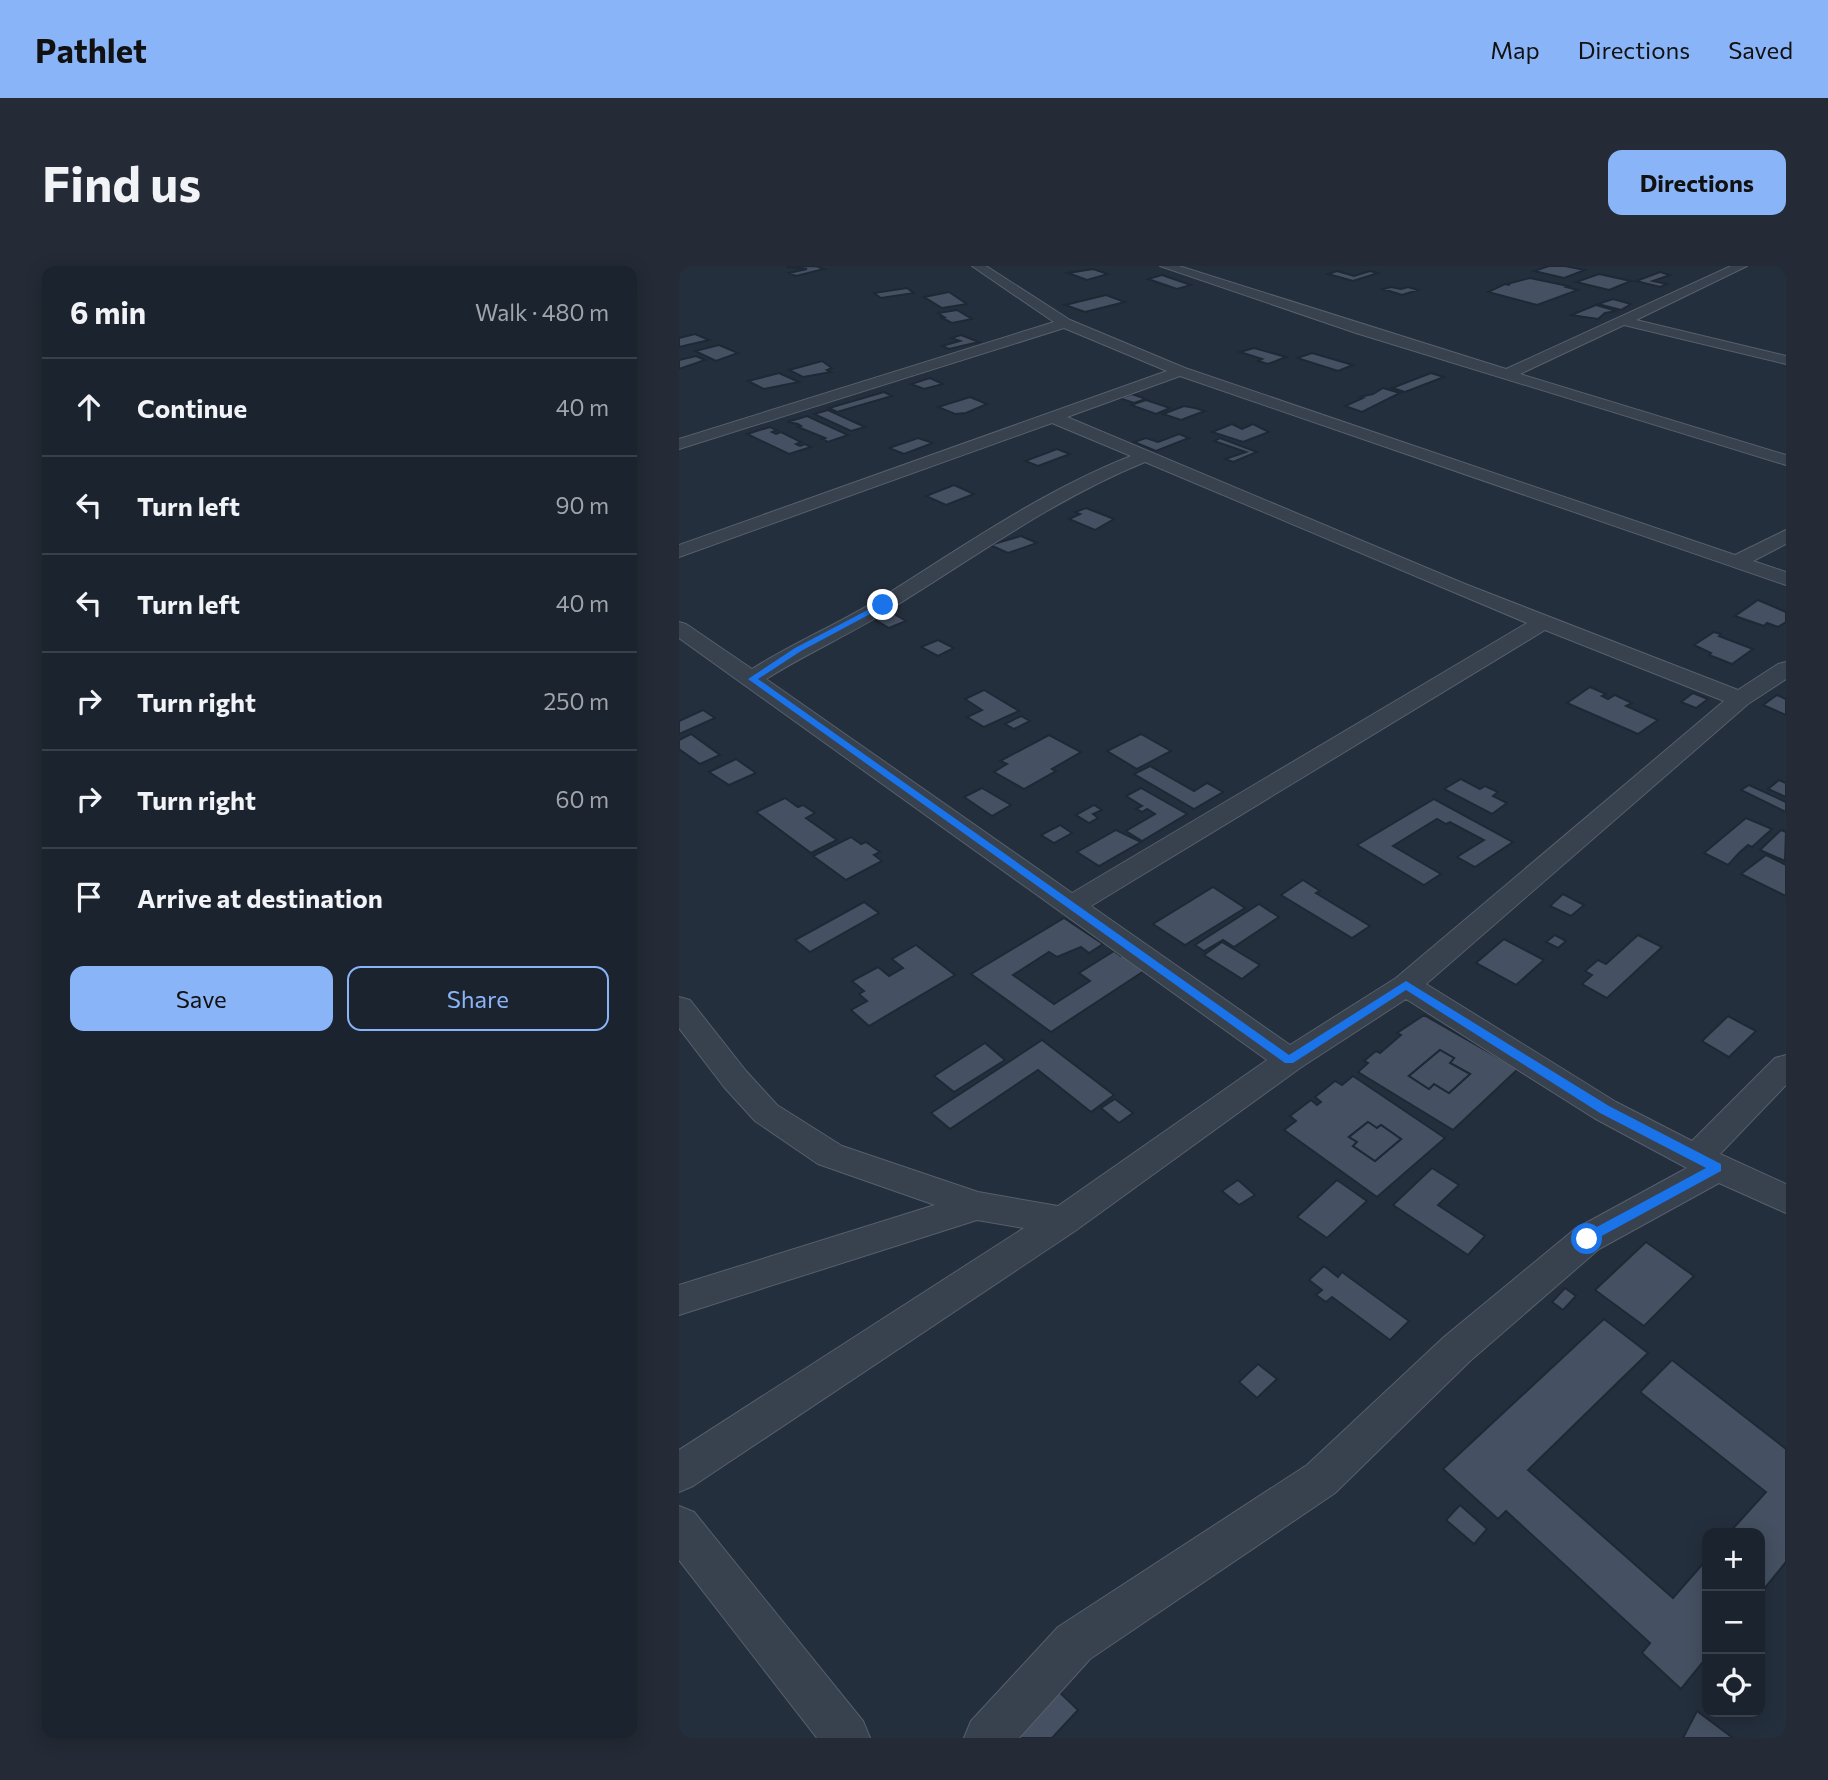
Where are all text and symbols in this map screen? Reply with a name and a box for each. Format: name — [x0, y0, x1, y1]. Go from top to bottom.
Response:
text: Pathlet — [35, 29, 147, 70]
text: Map — [1490, 35, 1540, 64]
text: Directions — [1578, 35, 1690, 64]
text: Saved — [1728, 35, 1793, 64]
button: Directions — [1608, 150, 1786, 215]
text: Find us — [42, 152, 201, 212]
text: 6 min — [70, 293, 146, 330]
text: Walk · 480 m — [475, 298, 609, 326]
icon: ahead — [70, 388, 108, 426]
text: Continue — [137, 392, 247, 423]
text: 40 m — [556, 393, 609, 421]
icon: left — [70, 486, 108, 524]
text: Turn left — [137, 490, 240, 521]
text: 90 m — [556, 491, 609, 519]
icon: left — [70, 584, 108, 622]
text: Turn left — [137, 588, 240, 619]
text: 40 m — [556, 589, 609, 617]
route end — [867, 589, 898, 620]
icon: right — [70, 682, 108, 720]
text: Turn right — [137, 686, 256, 717]
text: 250 m — [544, 687, 609, 715]
icon: right — [70, 780, 108, 818]
text: Turn right — [137, 784, 256, 815]
text: 60 m — [556, 785, 609, 813]
icon: arrive — [70, 878, 108, 916]
text: Arrive at destination — [137, 882, 383, 913]
button: Save — [70, 966, 333, 1031]
button: Share — [347, 966, 609, 1031]
route start — [1571, 1223, 1602, 1254]
map controls — [1702, 1528, 1765, 1717]
button: + — [1702, 1528, 1765, 1591]
button: − — [1702, 1591, 1765, 1654]
button: locate — [1702, 1654, 1765, 1717]

